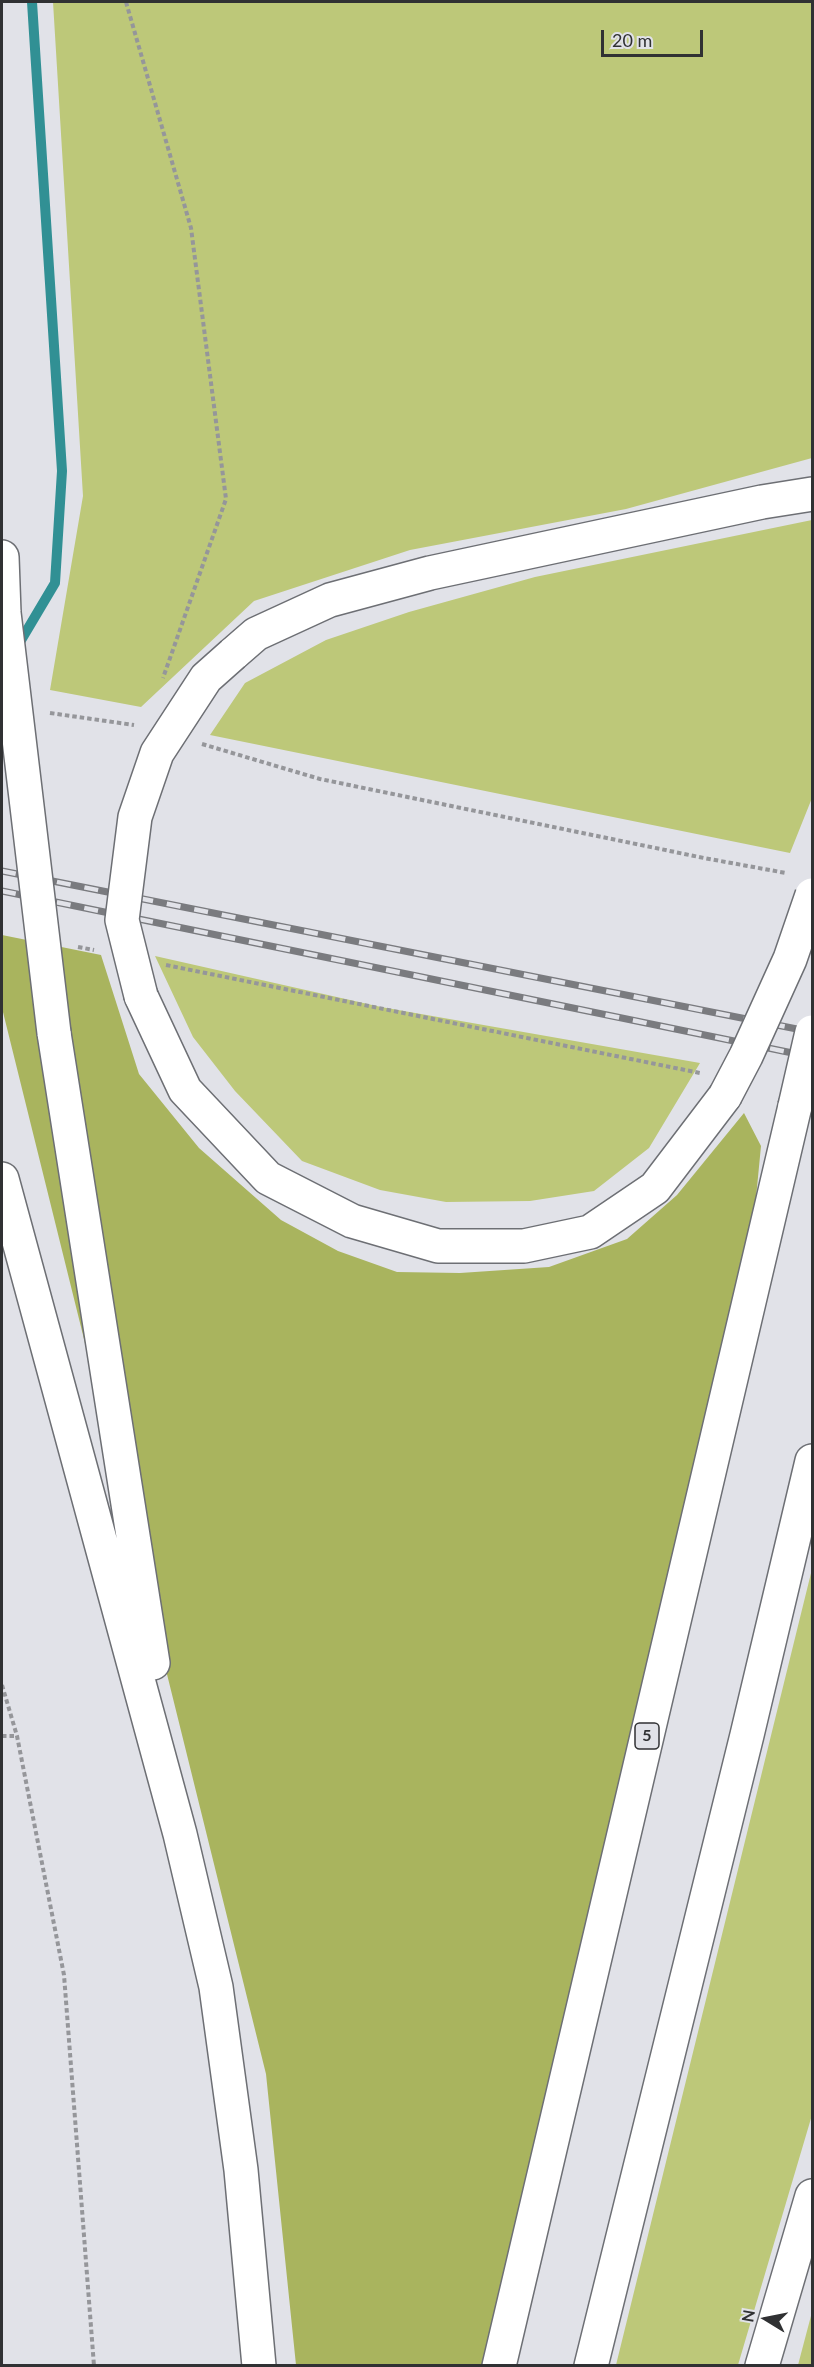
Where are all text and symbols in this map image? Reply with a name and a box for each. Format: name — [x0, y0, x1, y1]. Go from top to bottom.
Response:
scale bar — [604, 18, 706, 56]
text: 20 m — [612, 29, 652, 51]
road number: 5 — [635, 1723, 659, 1749]
north arrow — [736, 2289, 796, 2349]
text: N — [737, 2308, 758, 2324]

